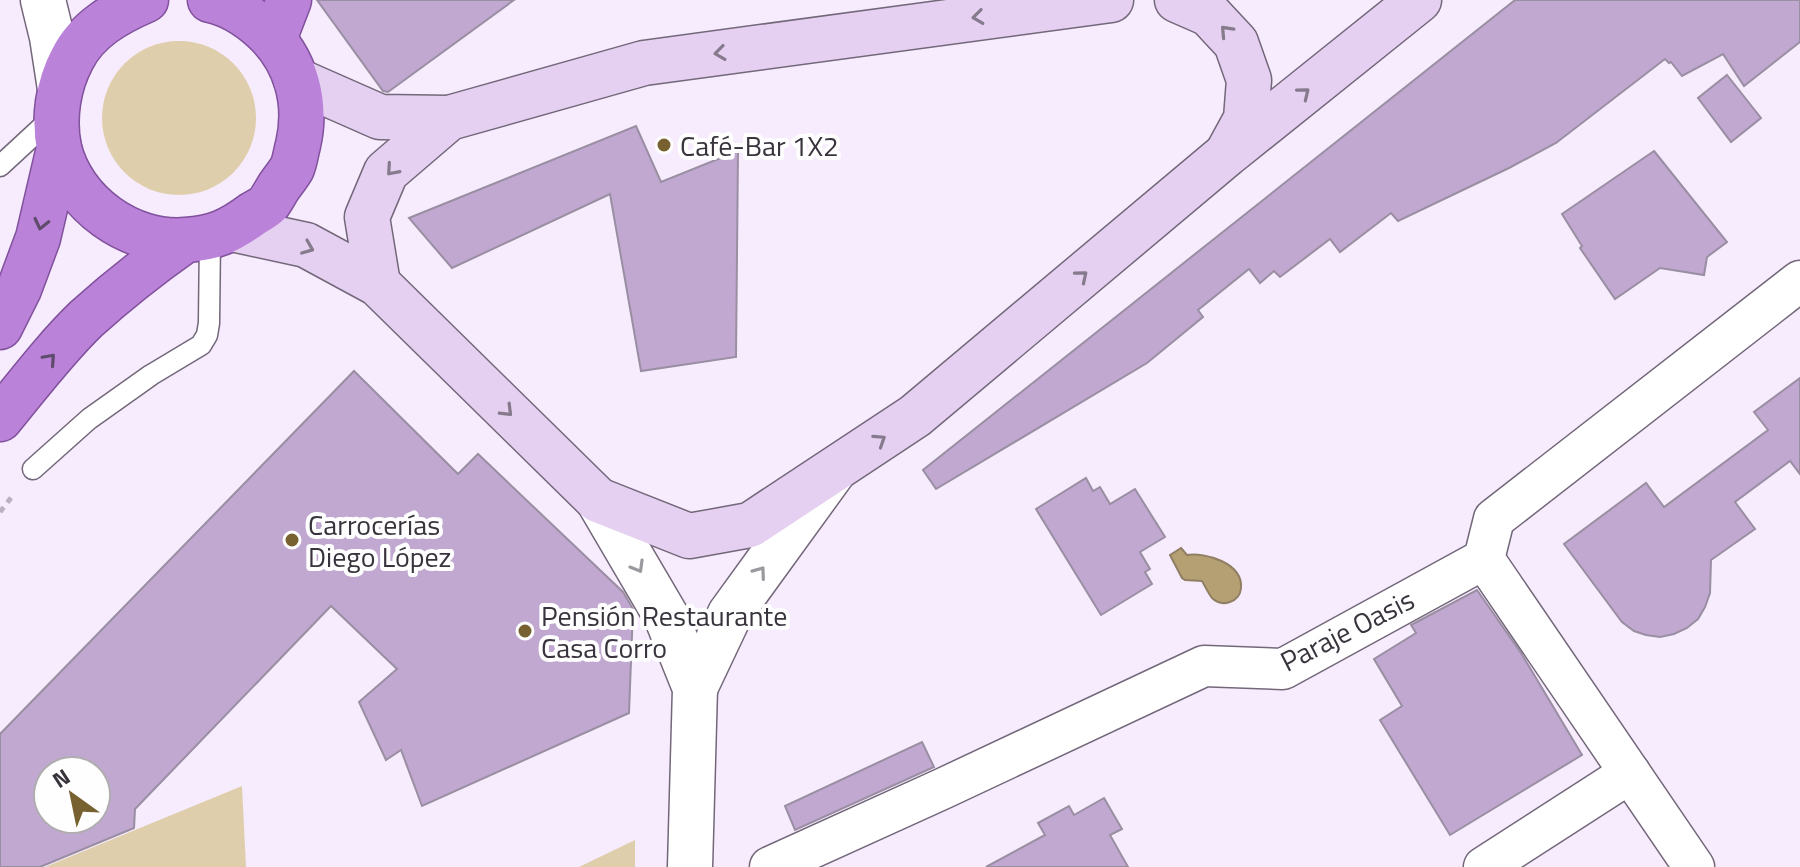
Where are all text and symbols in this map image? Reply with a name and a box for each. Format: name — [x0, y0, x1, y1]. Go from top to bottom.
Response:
one-way arrow — [971, 8, 985, 25]
one-way arrow — [1220, 26, 1235, 40]
one-way arrow — [713, 44, 727, 61]
one-way arrow — [1295, 88, 1309, 103]
place label: Café-Bar 1X2 — [680, 124, 839, 167]
marker: Café-Bar 1X2 — [655, 136, 673, 154]
one-way arrow — [387, 161, 401, 175]
one-way arrow — [33, 217, 50, 230]
one-way arrow — [300, 238, 314, 255]
one-way arrow — [1073, 271, 1087, 286]
one-way arrow — [41, 354, 56, 368]
one-way arrow — [498, 402, 512, 416]
one-way arrow — [872, 434, 886, 449]
place label: Carrocerías Diego López — [308, 503, 451, 578]
marker: Carrocerías Diego López — [283, 531, 301, 549]
one-way arrow — [628, 558, 644, 573]
one-way arrow — [751, 566, 765, 581]
street label: Paraje Oasis — [1272, 578, 1422, 682]
place label: Pensión Restaurante Casa Corro — [541, 594, 787, 669]
marker: Pensión Restaurante Casa Corro — [516, 622, 534, 640]
north arrow — [32, 755, 112, 835]
text: N — [45, 760, 77, 797]

